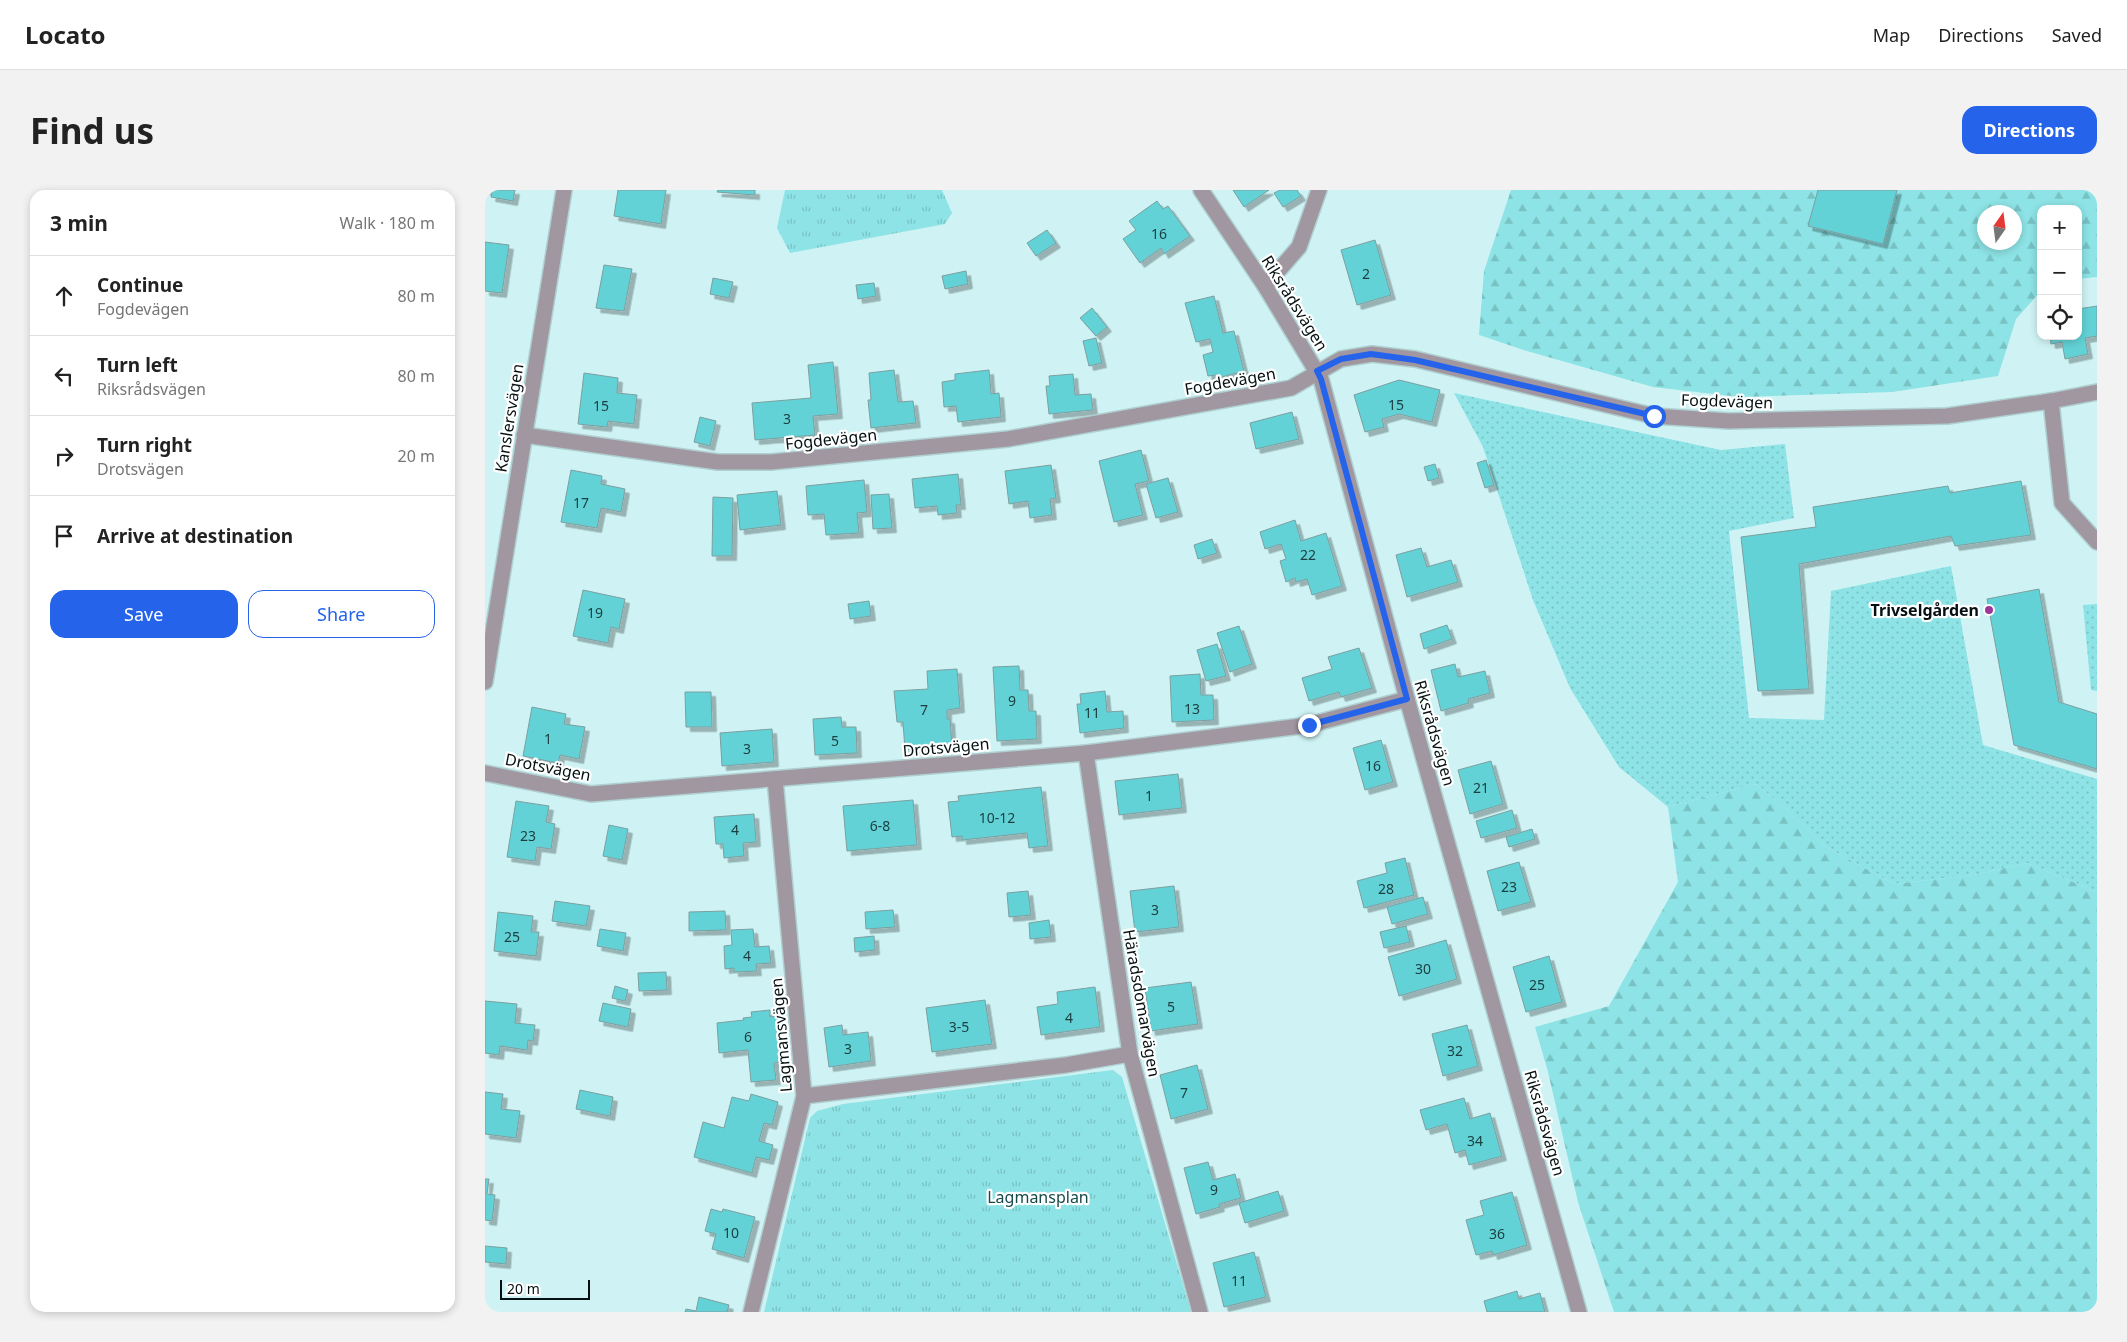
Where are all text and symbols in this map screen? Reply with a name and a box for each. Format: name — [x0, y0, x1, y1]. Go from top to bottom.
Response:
text: Locato — [25, 18, 106, 51]
text: Map — [1873, 23, 1910, 47]
text: Directions — [1938, 23, 2024, 47]
text: Saved — [2052, 23, 2102, 47]
button: Directions — [1962, 106, 2097, 154]
text: Find us — [30, 107, 154, 154]
north arrow — [1977, 205, 2022, 250]
map controls — [2037, 205, 2082, 340]
button: + — [2037, 205, 2082, 250]
text: 3 min — [50, 209, 108, 237]
text: Walk · 180 m — [340, 212, 435, 234]
house number: 16 — [1151, 224, 1167, 243]
button: − — [2037, 250, 2082, 295]
street label: Riksrådsvägen — [1257, 251, 1333, 355]
house number: 2 — [1362, 264, 1370, 283]
text: Continue — [97, 272, 183, 298]
icon: ahead — [50, 282, 78, 310]
text: 80 m — [398, 285, 435, 307]
button: locate — [2037, 295, 2082, 340]
text: Fogdevägen — [97, 298, 189, 320]
text: Turn left — [97, 352, 178, 378]
icon: left — [50, 362, 78, 390]
street label: Kanslersvägen — [490, 362, 528, 474]
street label: Fogdevägen — [1183, 362, 1277, 400]
text: 80 m — [398, 365, 435, 387]
text: Riksrådsvägen — [97, 378, 206, 400]
street label: Fogdevägen — [1681, 388, 1773, 414]
house number: 15 — [1388, 395, 1404, 414]
house number: 15 — [593, 396, 609, 415]
route start — [1643, 405, 1666, 428]
house number: 3 — [783, 409, 791, 428]
street label: Fogdevägen — [784, 423, 878, 455]
text: Turn right — [97, 432, 192, 458]
icon: right — [50, 442, 78, 470]
text: 20 m — [398, 445, 435, 467]
text: Drotsvägen — [97, 458, 184, 480]
house number: 17 — [573, 493, 589, 512]
icon: arrive — [50, 522, 78, 550]
text: Arrive at destination — [97, 523, 293, 549]
house number: 22 — [1300, 545, 1316, 564]
button: Save — [50, 590, 238, 638]
button: Share — [248, 590, 435, 638]
place label: Trivselgården — [1871, 599, 1979, 621]
house number: 19 — [587, 603, 603, 622]
marker: Trivselgården — [1983, 604, 1995, 616]
street label: Riksrådsvägen — [1409, 678, 1461, 788]
house number: 9 — [1008, 691, 1016, 710]
house number: 13 — [1184, 699, 1200, 718]
house number: 7 — [920, 700, 928, 719]
house number: 11 — [1084, 703, 1100, 722]
route end — [1298, 714, 1321, 737]
house number: 1 — [544, 729, 552, 748]
house number: 5 — [831, 731, 839, 750]
street label: Drotsvägen — [902, 732, 990, 762]
house number: 3 — [743, 739, 751, 758]
street label: Drotsvägen — [503, 748, 593, 786]
house number: 16 — [1365, 756, 1381, 775]
house number: 21 — [1473, 778, 1489, 797]
house number: 1 — [1145, 786, 1153, 805]
house number: 10-12 — [979, 808, 1015, 827]
house number: 6-8 — [870, 816, 890, 835]
house number: 4 — [731, 820, 739, 839]
house number: 23 — [520, 826, 536, 845]
house number: 23 — [1501, 877, 1517, 896]
house number: 28 — [1378, 879, 1394, 898]
house number: 3 — [1151, 900, 1159, 919]
house number: 25 — [504, 927, 520, 946]
street label: Häradsdomarvägen — [1118, 927, 1166, 1079]
house number: 4 — [743, 946, 751, 965]
house number: 30 — [1415, 959, 1431, 978]
house number: 25 — [1529, 975, 1545, 994]
street label: Lagmansvägen — [765, 977, 797, 1093]
house number: 5 — [1167, 997, 1175, 1016]
house number: 4 — [1065, 1008, 1073, 1027]
house number: 3-5 — [949, 1017, 969, 1036]
house number: 6 — [744, 1027, 752, 1046]
house number: 3 — [844, 1039, 852, 1058]
house number: 32 — [1447, 1041, 1463, 1060]
street label: Riksrådsvägen — [1519, 1068, 1571, 1178]
house number: 7 — [1180, 1083, 1188, 1102]
house number: 34 — [1467, 1131, 1483, 1150]
house number: 9 — [1210, 1180, 1218, 1199]
park label: Lagmansplan — [987, 1186, 1089, 1208]
house number: 10 — [723, 1223, 739, 1242]
house number: 36 — [1489, 1224, 1505, 1243]
house number: 11 — [1231, 1271, 1247, 1290]
scale bar — [500, 1277, 590, 1300]
text: 20 m — [507, 1279, 540, 1298]

